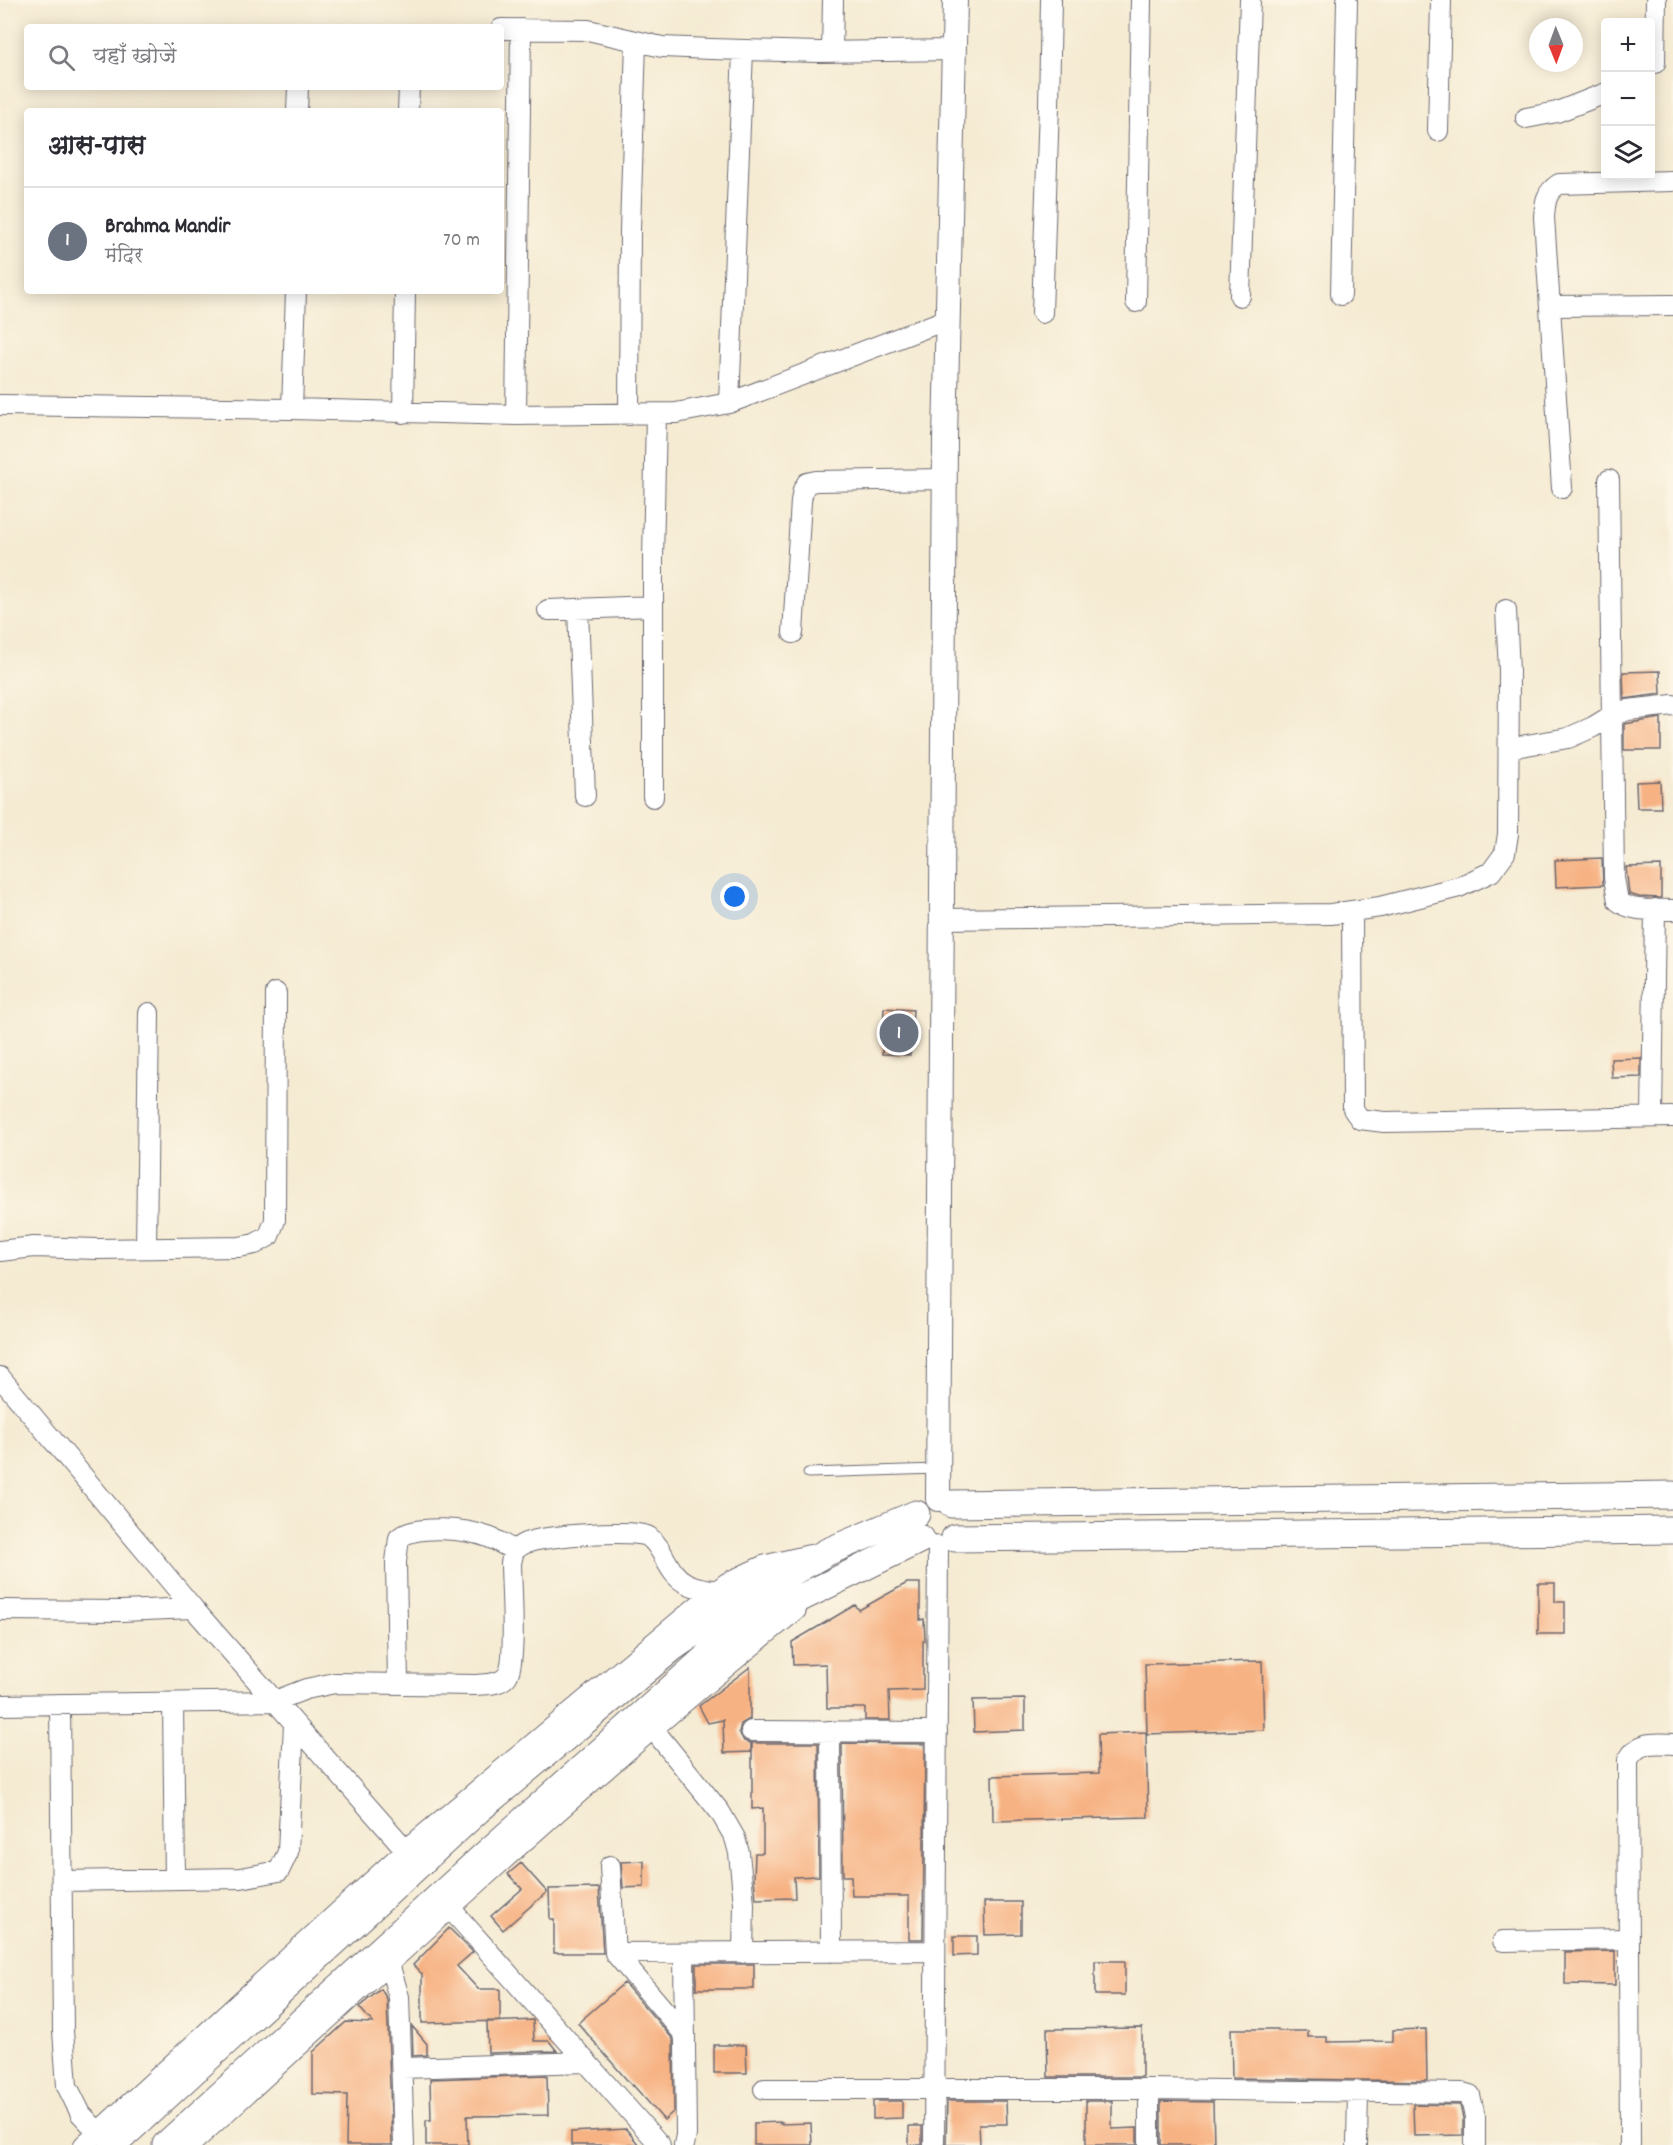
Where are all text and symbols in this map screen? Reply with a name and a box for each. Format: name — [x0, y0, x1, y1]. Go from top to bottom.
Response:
north arrow — [1529, 18, 1583, 72]
map controls — [1601, 18, 1655, 180]
button: + — [1601, 18, 1655, 72]
search box — [24, 24, 504, 90]
icon: search — [45, 41, 78, 74]
text: यहाँ खोजें — [93, 42, 176, 73]
button: − — [1601, 72, 1655, 126]
button: layers — [1601, 126, 1655, 180]
text: आस-पास — [48, 129, 145, 166]
text: Brahma Mandir — [105, 212, 230, 243]
text: 1 — [65, 227, 70, 255]
text: 70 m — [443, 227, 480, 255]
text: मंदिर — [105, 243, 143, 271]
your location — [720, 882, 749, 911]
pin: 1 — [880, 1010, 918, 1056]

